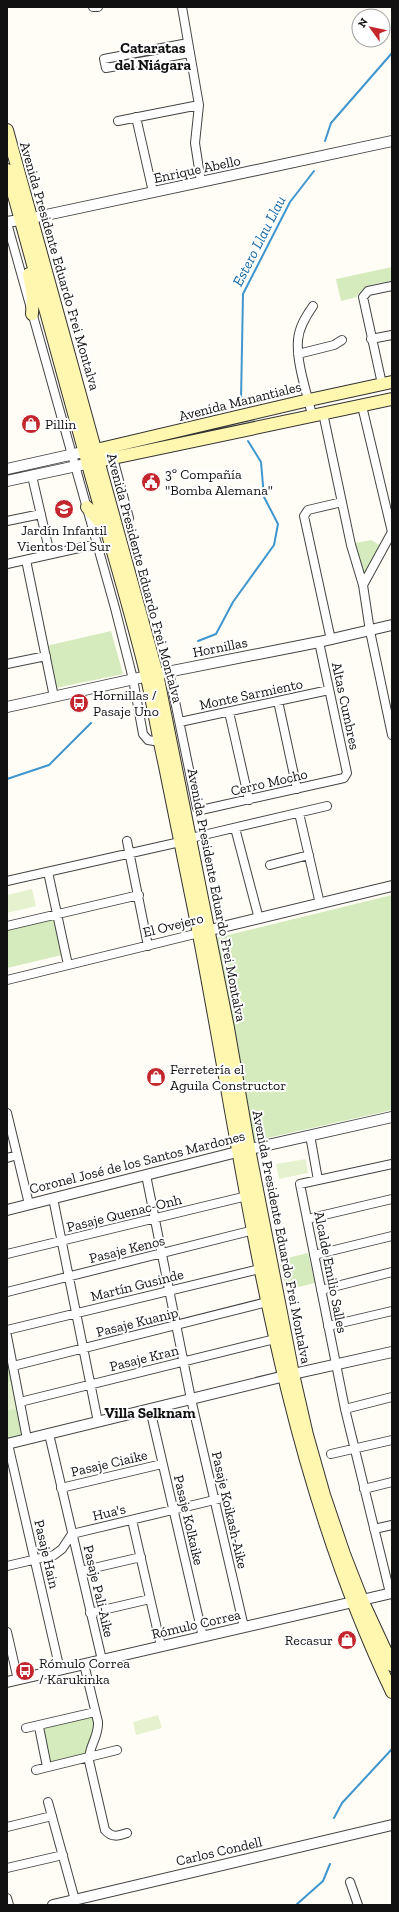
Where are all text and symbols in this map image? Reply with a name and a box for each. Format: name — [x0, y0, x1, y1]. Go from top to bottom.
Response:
north arrow — [351, 8, 391, 48]
text: N — [355, 15, 371, 30]
district label: Cataratas del Niágara — [115, 39, 192, 74]
street label: Avenida Presidente Eduardo Frei Montalva — [16, 140, 103, 393]
street label: Enrique Abello — [152, 152, 242, 187]
water label: Estero Llau Llau — [228, 193, 290, 289]
street label: Avenida Manantiales — [177, 378, 303, 425]
shop icon: Pillin — [20, 413, 42, 435]
place label: Pillin — [45, 416, 76, 433]
street label: Avenida Presidente Eduardo Frei Montalva — [103, 451, 186, 705]
place label: 3º Compañía "Bomba Alemana" — [165, 466, 273, 499]
public building icon: 3º Compañía "Bomba Alemana" — [140, 471, 162, 493]
school or university icon: Jardín Infantil Vientos Del Sur — [53, 498, 75, 520]
place label: Jardín Infantil Vientos Del Sur — [16, 522, 111, 555]
street label: Hornillas — [191, 634, 249, 661]
street label: Altas Cumbres — [328, 661, 363, 751]
street label: Monte Sarmiento — [198, 675, 304, 714]
place label: Hornillas / Pasaje Uno — [93, 687, 159, 720]
bus stop icon: Hornillas / Pasaje Uno — [68, 692, 90, 714]
street label: Cerro Mocho — [229, 765, 309, 800]
street label: Avenida Presidente Eduardo Frei Montalva — [184, 767, 249, 1023]
street label: El Ovejero — [141, 910, 205, 941]
place label: Ferretería el Aguila Constructor — [170, 1061, 286, 1094]
shop icon: Ferretería el Aguila Constructor — [145, 1066, 167, 1088]
street label: Avenida Presidente Eduardo Frei Montalva — [249, 1109, 314, 1365]
street label: Coronel José de los Santos Mardones — [28, 1127, 247, 1198]
street label: Pasaje Quenac-Onh — [65, 1191, 183, 1236]
street label: Alcalde Emilio Salles — [310, 1210, 351, 1334]
street label: Pasaje Kenos — [87, 1232, 167, 1267]
street label: Martín Gusinde — [89, 1266, 186, 1305]
street label: Pasaje Kuanip — [94, 1304, 180, 1341]
street label: Pasaje Kran — [108, 1342, 180, 1375]
district label: Villa Selknam — [104, 1404, 196, 1422]
street label: Pasaje Ciaike — [69, 1446, 150, 1481]
street label: Pasaje Koikash-Aike — [208, 1450, 251, 1571]
street label: Pasaje Kolkaike — [170, 1473, 207, 1567]
street label: Hua's — [91, 1500, 127, 1525]
street label: Pasaje Hain — [30, 1518, 63, 1590]
street label: Pasaje Pali-Aike — [80, 1543, 117, 1639]
street label: Rómulo Correa — [150, 1606, 243, 1643]
shop icon: Recasur — [336, 1629, 358, 1651]
place label: Recasur — [285, 1632, 333, 1649]
place label: Rómulo Correa / Karukinka — [39, 1655, 130, 1688]
bus stop icon: Rómulo Correa / Karukinka — [14, 1660, 36, 1682]
street label: Carlos Condell — [174, 1833, 264, 1870]

